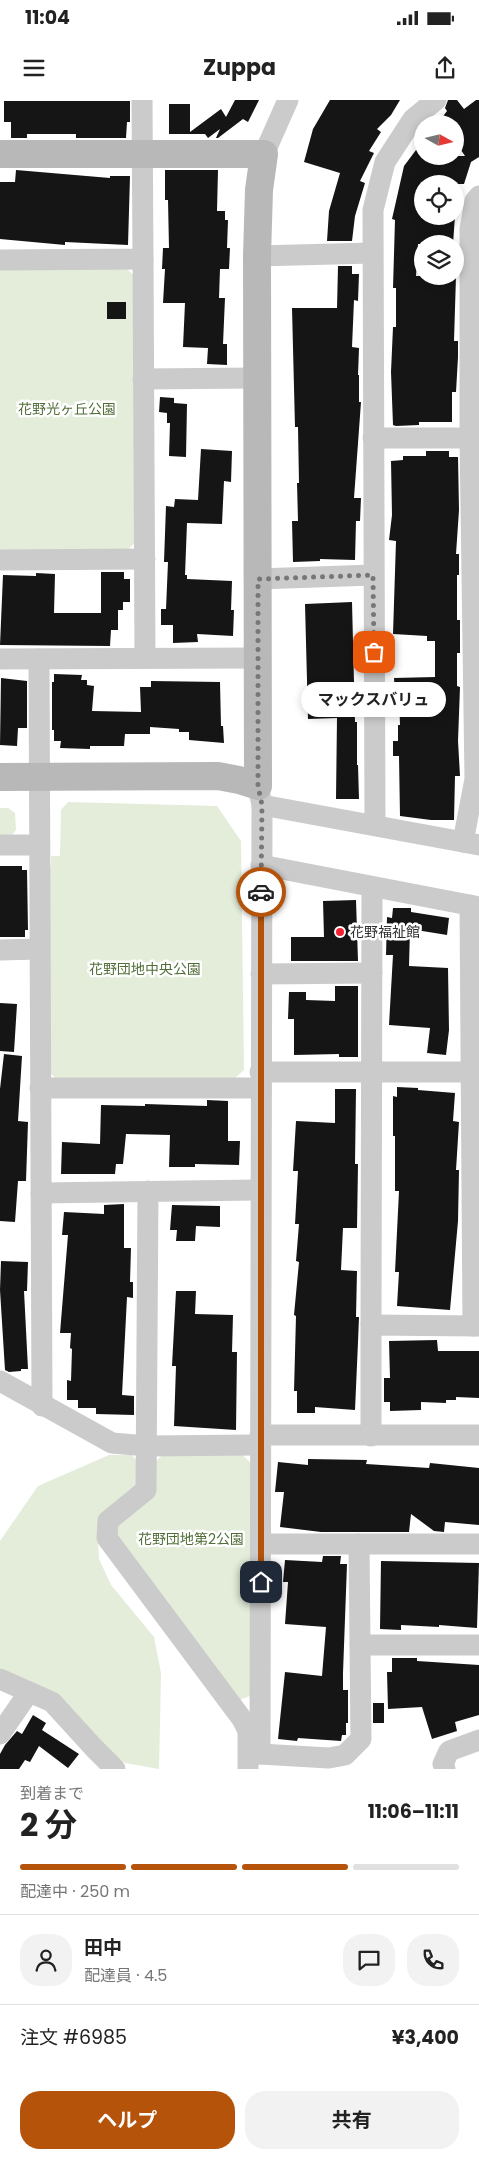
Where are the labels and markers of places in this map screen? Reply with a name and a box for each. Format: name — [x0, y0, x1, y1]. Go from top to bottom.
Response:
pin — [353, 631, 395, 673]
callout: マックスバリュ — [302, 682, 446, 717]
place label: 花野福祉館 — [350, 922, 420, 942]
marker: 花野福祉館 — [334, 926, 346, 938]
pin — [240, 1561, 282, 1603]

